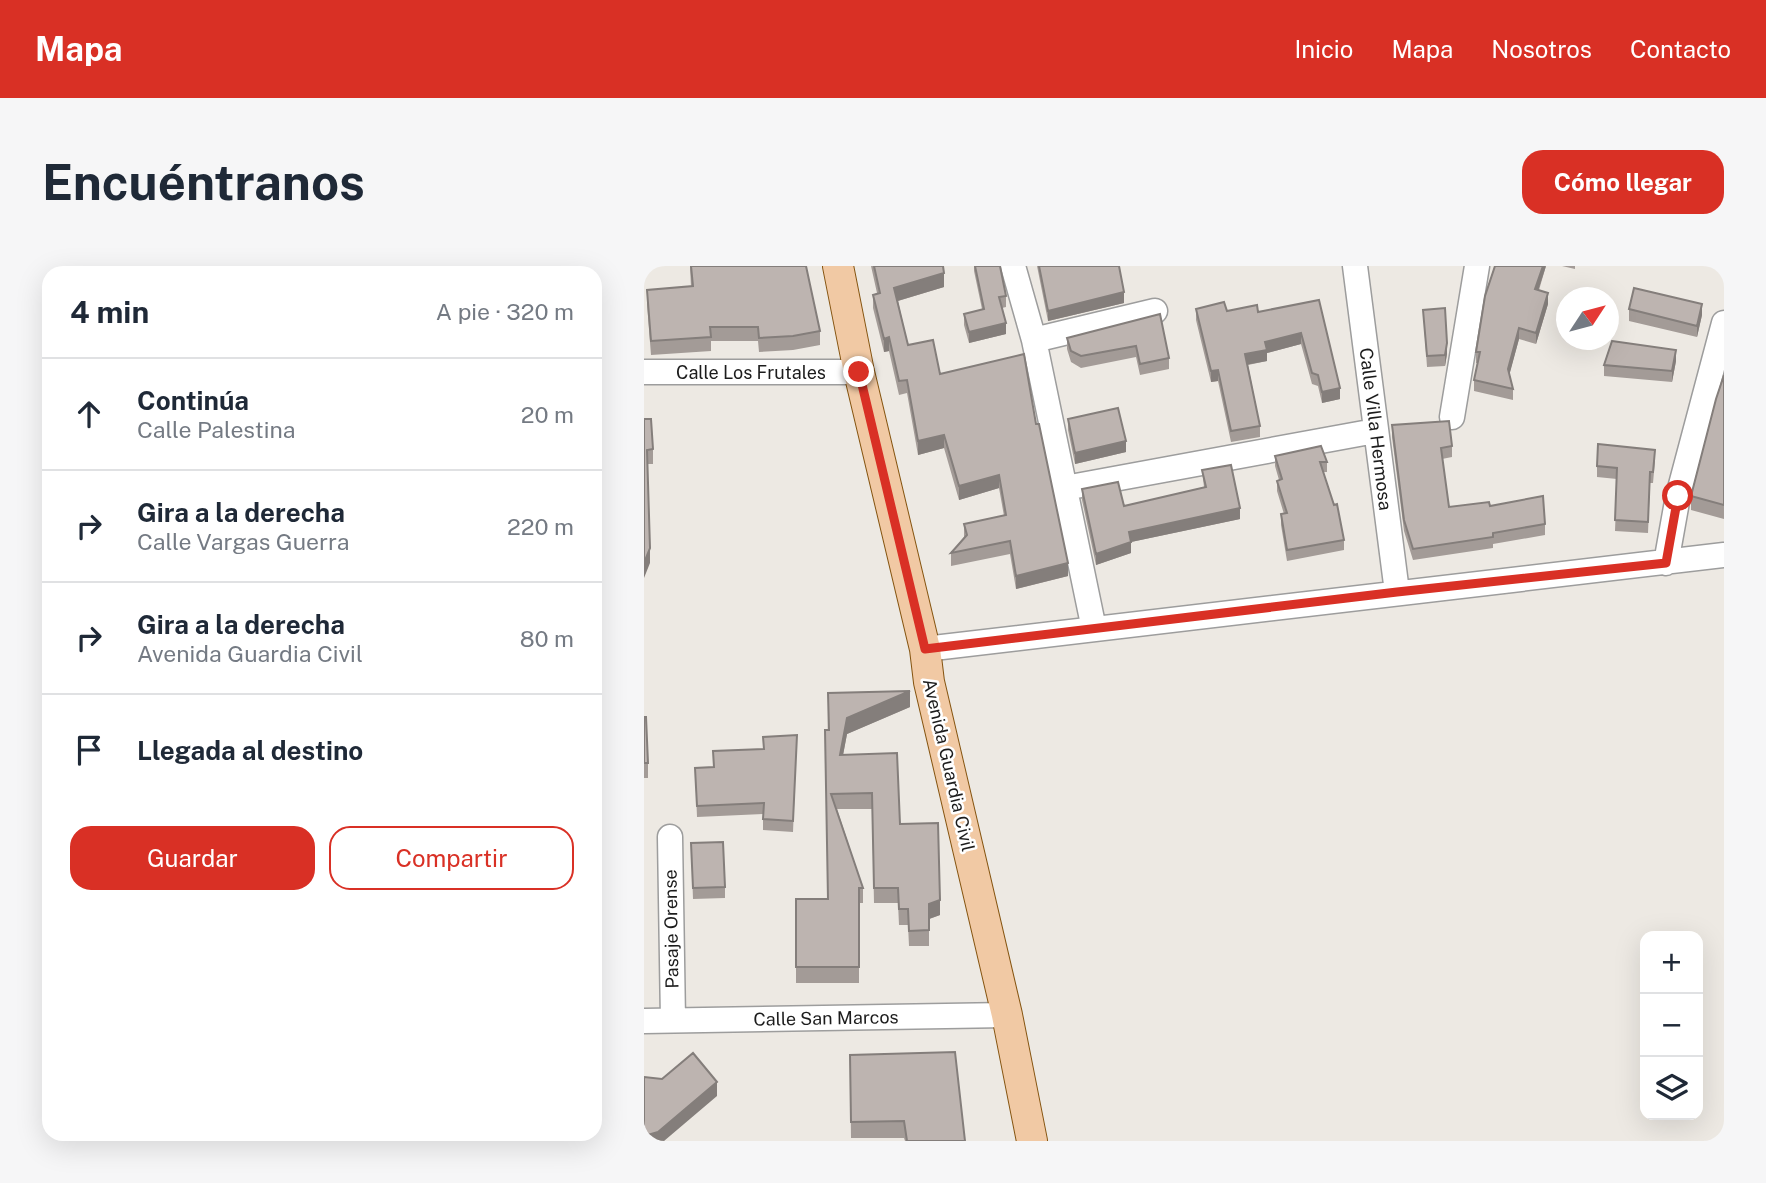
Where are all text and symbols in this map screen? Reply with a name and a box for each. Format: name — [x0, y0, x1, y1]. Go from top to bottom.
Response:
text: Mapa — [35, 30, 123, 68]
text: Inicio — [1294, 35, 1353, 63]
text: Mapa — [1391, 35, 1453, 63]
text: Nosotros — [1491, 35, 1592, 63]
text: Contacto — [1630, 35, 1731, 63]
button: Cómo llegar — [1522, 150, 1724, 214]
text: Encuéntranos — [42, 153, 365, 211]
north arrow — [1556, 287, 1619, 350]
text: 4 min — [70, 294, 149, 330]
text: A pie · 320 m — [436, 298, 574, 325]
street label: Calle Villa Hermosa — [1356, 346, 1396, 512]
route end — [843, 356, 874, 387]
street label: Calle Los Frutales — [676, 362, 826, 383]
text: Continúa — [137, 385, 249, 416]
icon: ahead — [70, 395, 108, 433]
text: 20 m — [521, 401, 574, 428]
text: Calle Palestina — [137, 416, 295, 443]
route start — [1662, 480, 1693, 511]
text: Gira a la derecha — [137, 497, 345, 528]
icon: right — [70, 507, 108, 545]
text: 220 m — [507, 513, 574, 540]
text: Calle Vargas Guerra — [137, 528, 349, 555]
text: Gira a la derecha — [137, 609, 345, 640]
icon: right — [70, 619, 108, 657]
text: 80 m — [520, 625, 574, 652]
text: Avenida Guardia Civil — [137, 640, 363, 667]
street label: Avenida Guardia Civil — [919, 677, 979, 853]
icon: arrive — [70, 731, 108, 769]
text: Llegada al destino — [137, 735, 363, 766]
button: Guardar — [70, 826, 315, 890]
button: Compartir — [329, 826, 574, 890]
street label: Pasaje Orense — [659, 869, 683, 989]
map controls — [1640, 931, 1703, 1120]
button: + — [1640, 931, 1703, 994]
button: − — [1640, 994, 1703, 1057]
street label: Calle San Marcos — [753, 1006, 899, 1030]
button: layers — [1640, 1057, 1703, 1120]

